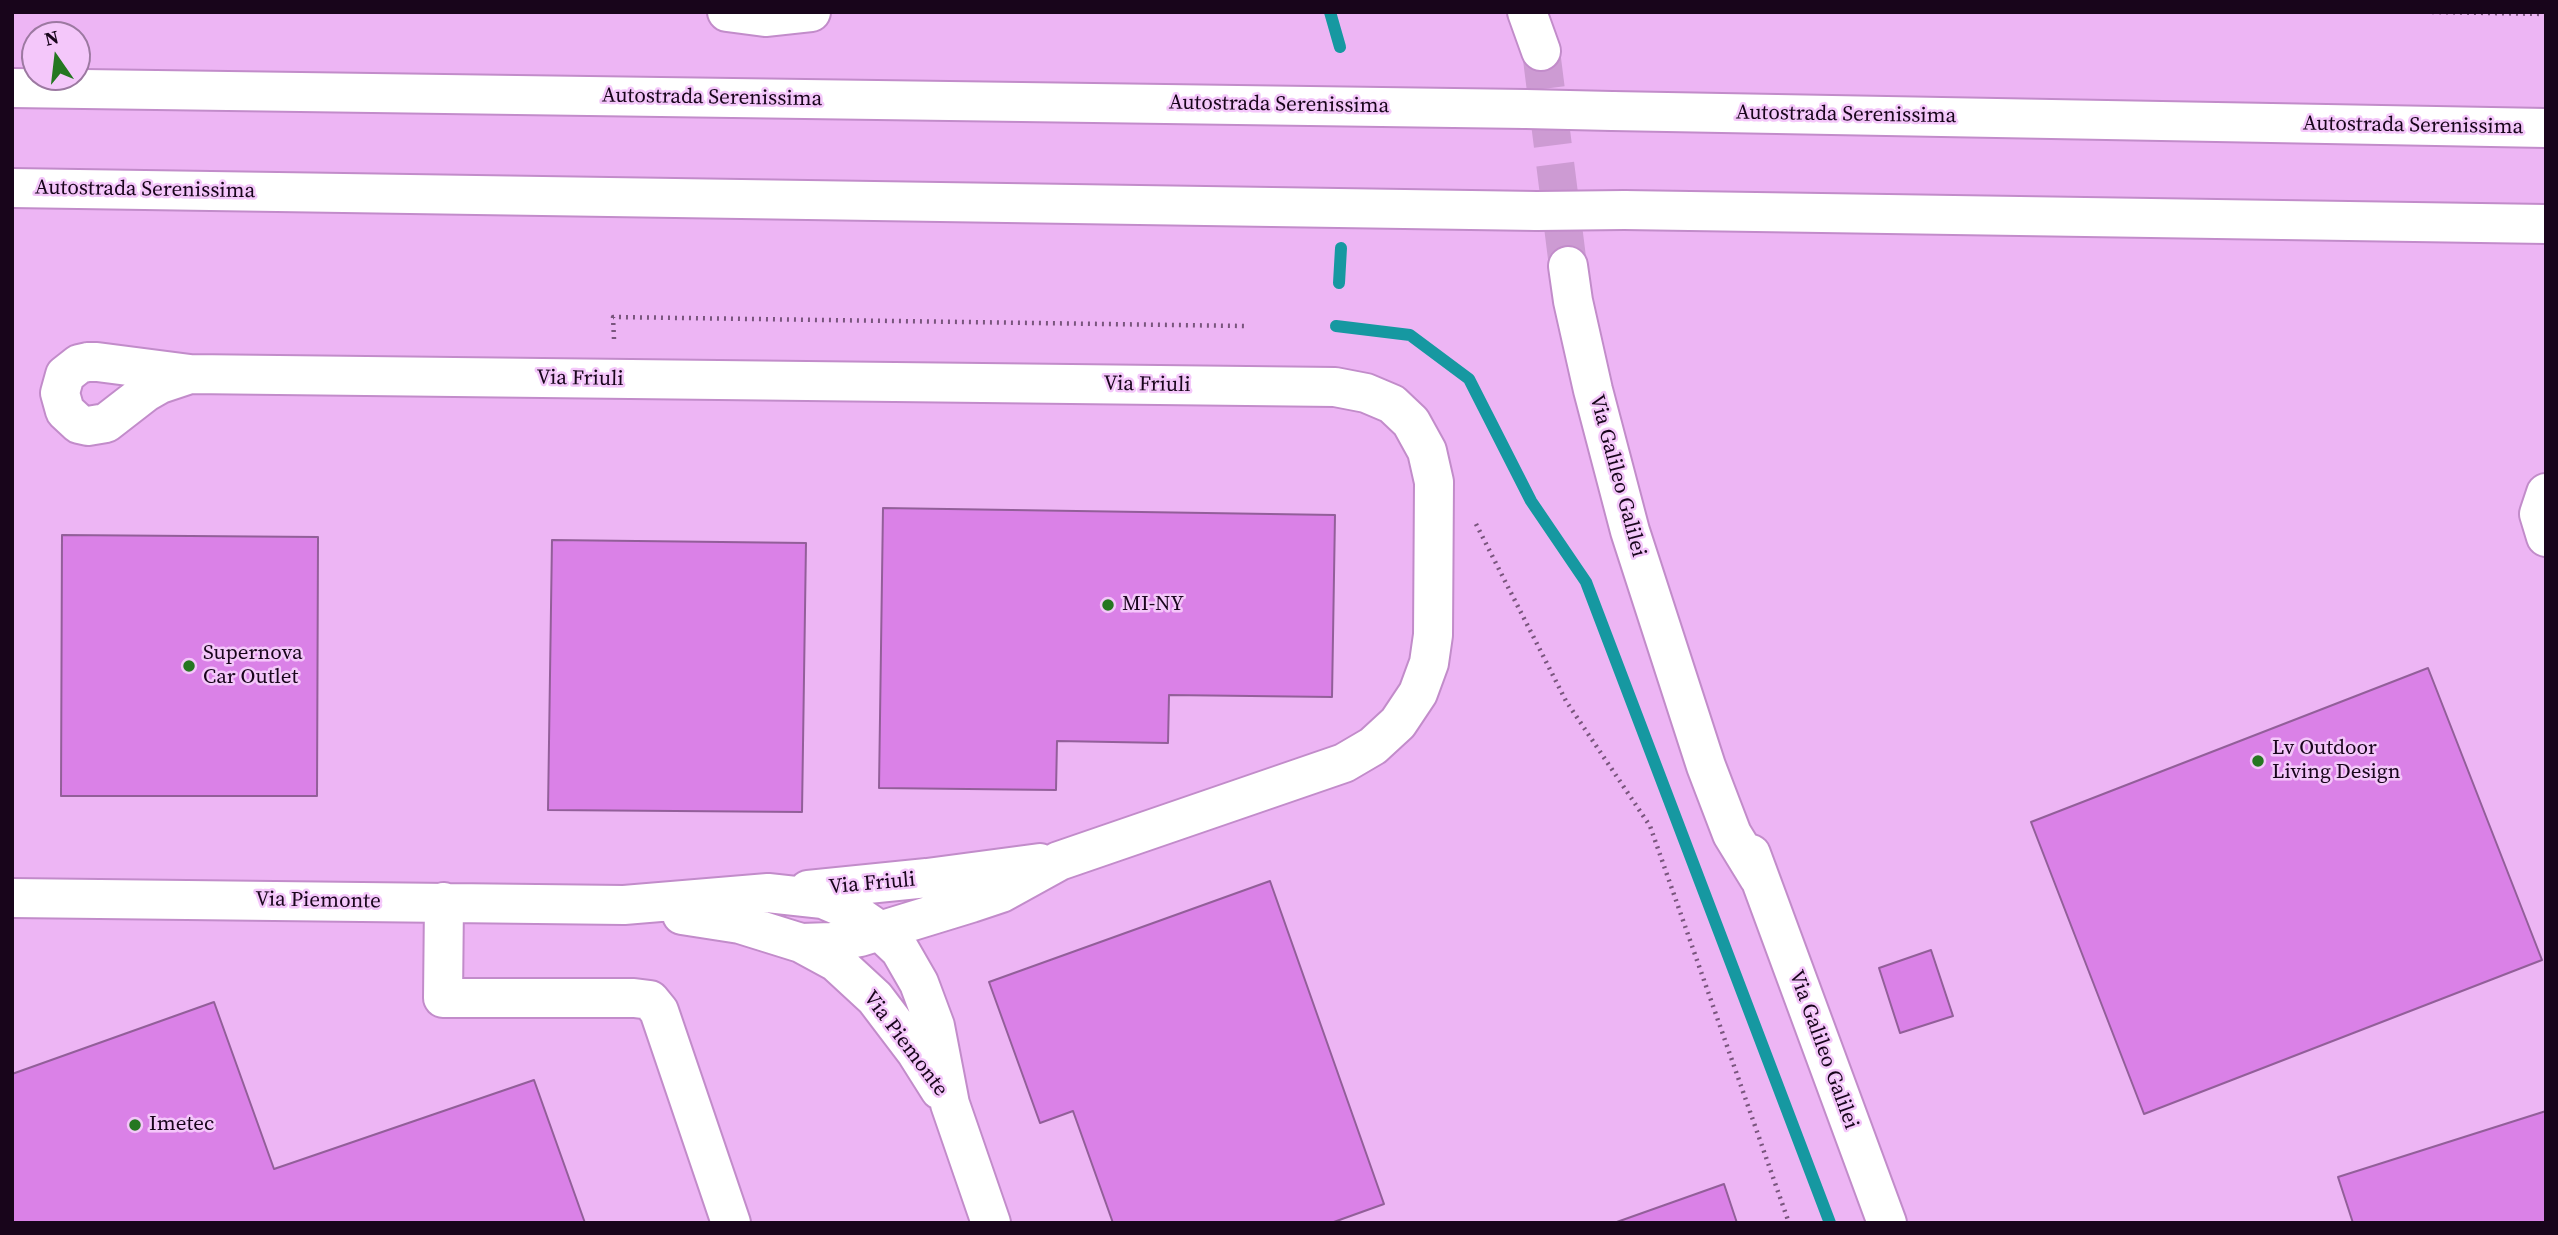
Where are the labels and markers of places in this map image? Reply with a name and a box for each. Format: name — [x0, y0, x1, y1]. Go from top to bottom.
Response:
place label: MI-NY — [1122, 592, 1184, 618]
marker: MI-NY — [1100, 597, 1116, 613]
place label: Supernova Car Outlet — [203, 641, 303, 691]
marker: Supernova Car Outlet — [181, 658, 197, 674]
place label: Lv Outdoor Living Design — [2272, 736, 2400, 786]
marker: Lv Outdoor Living Design — [2250, 753, 2266, 769]
place label: Imetec — [149, 1112, 214, 1138]
marker: Imetec — [127, 1117, 143, 1133]

